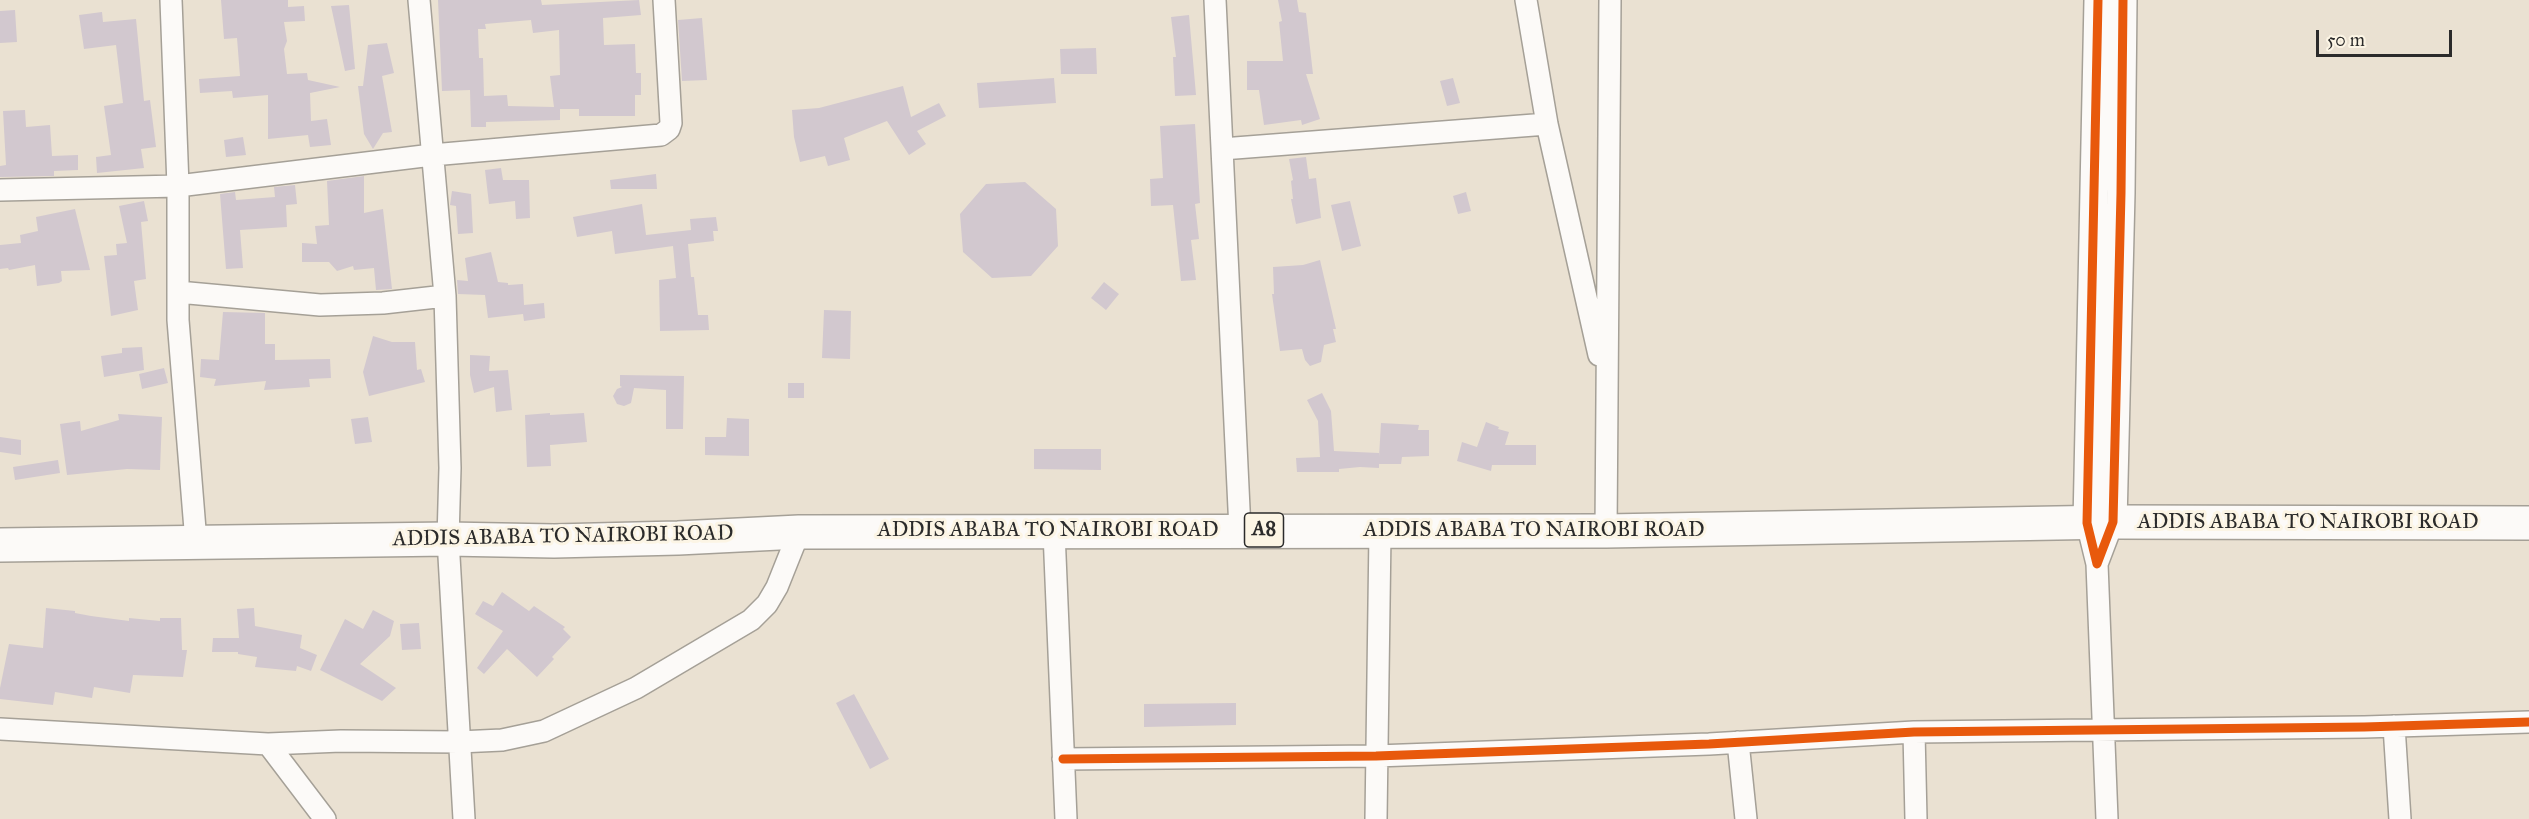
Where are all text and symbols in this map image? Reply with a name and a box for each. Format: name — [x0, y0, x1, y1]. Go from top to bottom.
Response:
scale bar — [2319, 18, 2456, 56]
text: 50 m — [2327, 29, 2365, 51]
street label: ADDIS ABABA TO NAIROBI ROAD — [2138, 510, 2478, 536]
road number: A8 — [1244, 513, 1284, 547]
street label: ADDIS ABABA TO NAIROBI ROAD — [878, 518, 1218, 544]
street label: ADDIS ABABA TO NAIROBI ROAD — [1364, 518, 1704, 544]
street label: ADDIS ABABA TO NAIROBI ROAD — [392, 521, 734, 553]

